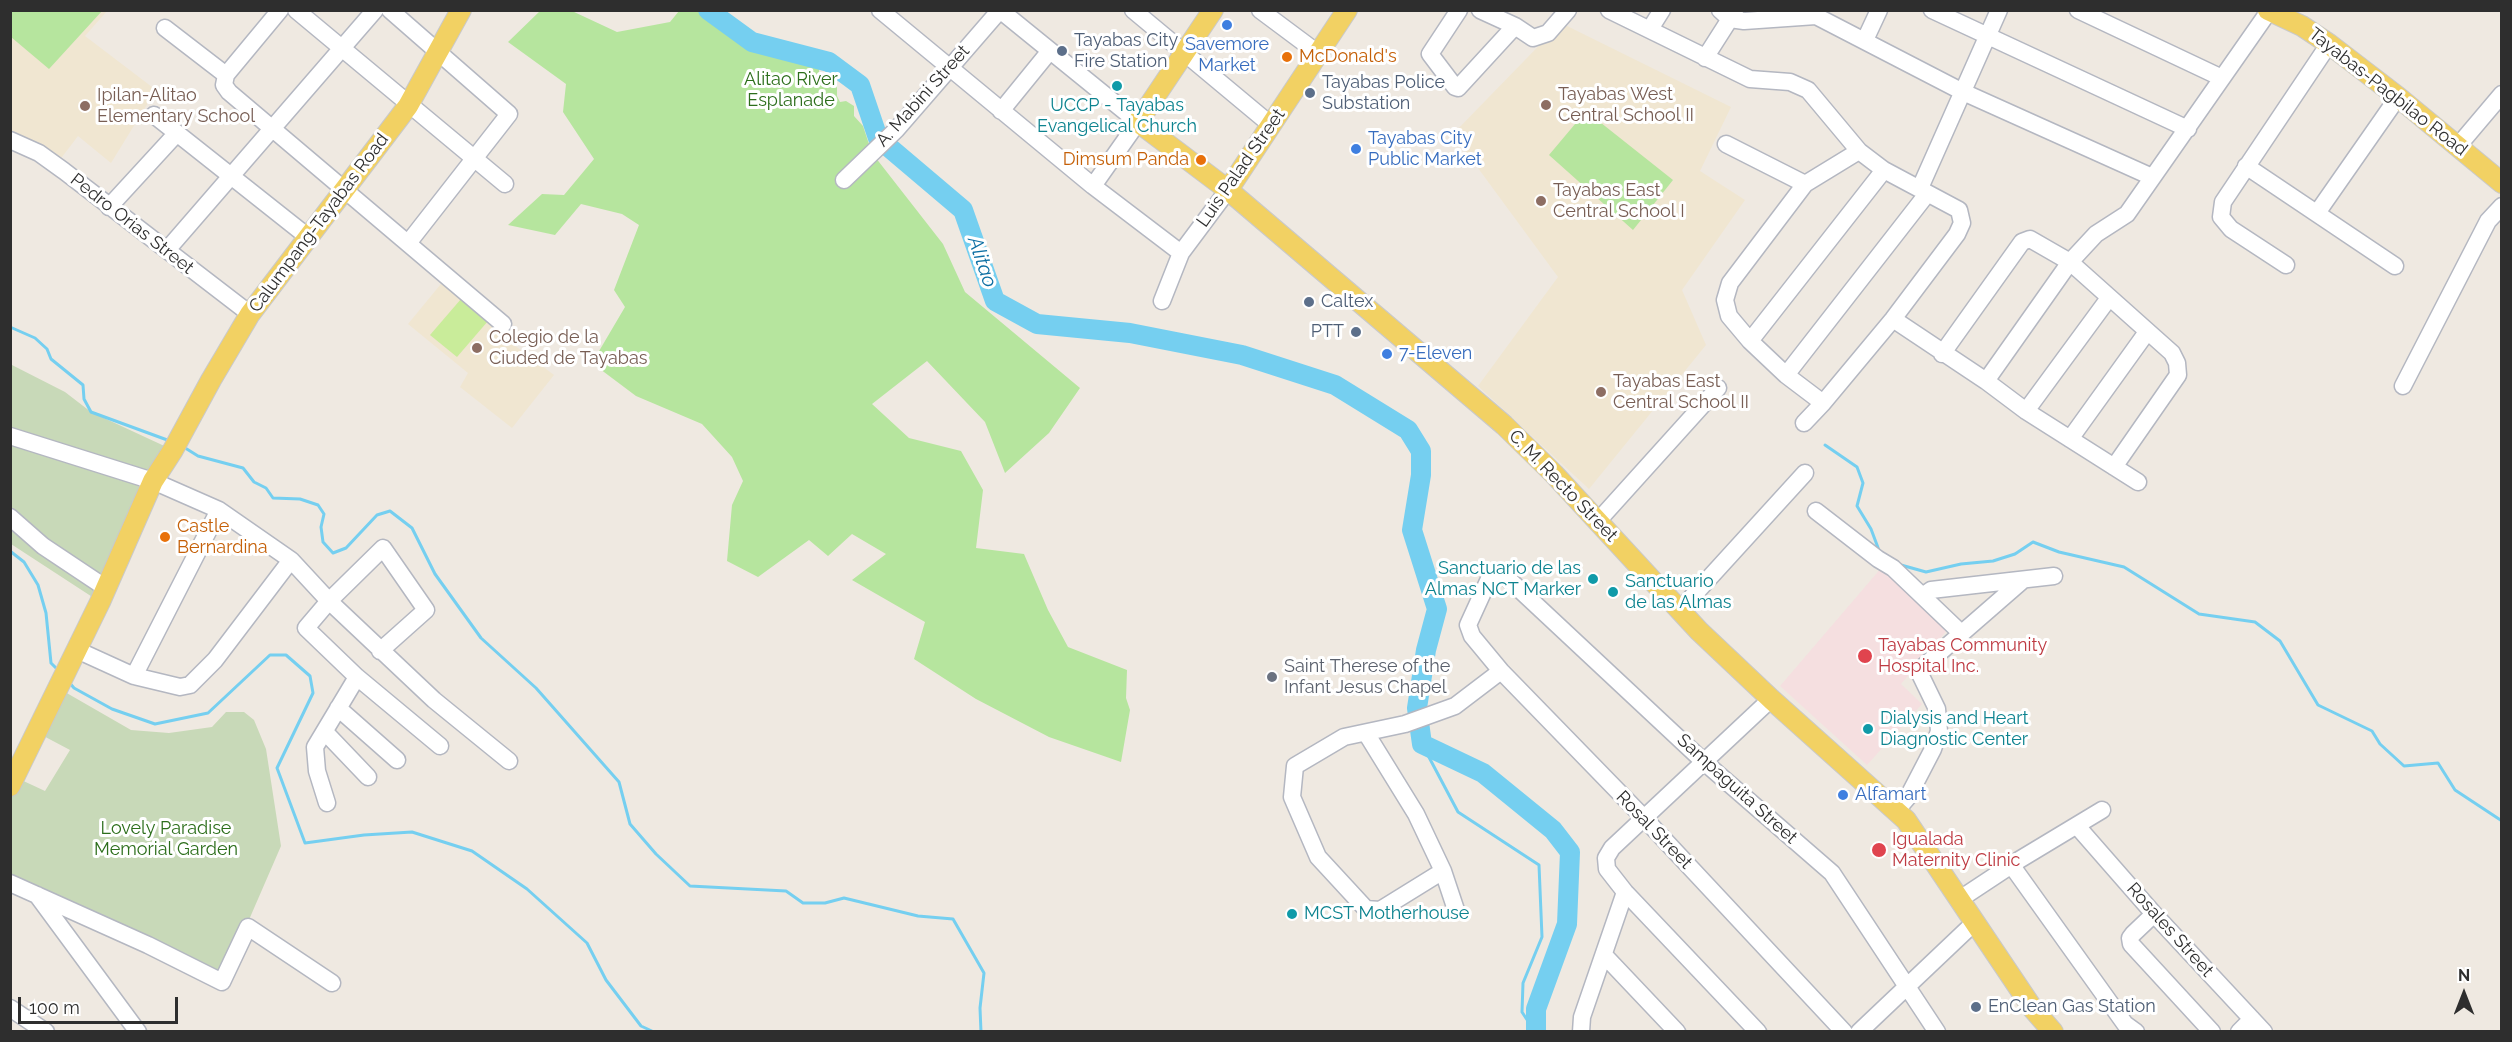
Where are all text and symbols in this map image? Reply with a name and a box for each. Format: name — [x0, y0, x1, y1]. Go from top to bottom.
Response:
marker: Savemore Market — [1220, 18, 1234, 32]
street label: Tayabas-Pagbilao Road — [2304, 23, 2472, 161]
place label: Tayabas City Fire Station — [1074, 30, 1178, 72]
place label: Savemore Market — [1185, 34, 1269, 76]
street label: A. Mabini Street — [872, 41, 974, 151]
marker: Tayabas City Fire Station — [1055, 44, 1069, 58]
place label: McDonald's — [1299, 46, 1397, 68]
marker: McDonald's — [1280, 50, 1294, 64]
park label: Alitao River Esplanade — [744, 69, 838, 112]
place label: Tayabas Police Substation — [1322, 72, 1445, 115]
marker: UCCP - Tayabas Evangelical Church — [1110, 79, 1124, 93]
place label: Tayabas West Central School II — [1558, 84, 1694, 127]
place label: Ipilan-Alitao Elementary School — [97, 85, 255, 128]
marker: Tayabas Police Substation — [1303, 86, 1317, 100]
place label: UCCP - Tayabas Evangelical Church — [1037, 95, 1197, 138]
marker: Tayabas West Central School II — [1539, 98, 1553, 112]
marker: Ipilan-Alitao Elementary School — [78, 99, 92, 113]
street label: Luis Palad Street — [1192, 105, 1290, 231]
place label: Tayabas City Public Market — [1368, 128, 1482, 170]
street label: Calumpang-Tayabas Road — [245, 129, 393, 317]
marker: Tayabas City Public Market — [1349, 142, 1363, 156]
place label: Dimsum Panda — [1063, 149, 1189, 171]
marker: Dimsum Panda — [1194, 153, 1208, 167]
street label: Pedro Orias Street — [66, 169, 198, 279]
place label: Tayabas East Central School I — [1553, 180, 1685, 222]
marker: Tayabas East Central School I — [1534, 194, 1548, 208]
water label: Alitao — [962, 233, 1002, 291]
place label: Caltex — [1321, 291, 1373, 313]
marker: Caltex — [1302, 295, 1316, 309]
place label: PTT — [1311, 321, 1344, 343]
marker: PTT — [1349, 325, 1363, 339]
place label: Colegio de la Ciuded de Tayabas — [489, 327, 647, 370]
marker: Colegio de la Ciuded de Tayabas — [470, 341, 484, 355]
place label: 7-Eleven — [1399, 343, 1472, 365]
marker: 7-Eleven — [1380, 347, 1394, 361]
place label: Tayabas East Central School II — [1613, 371, 1749, 413]
marker: Tayabas East Central School II — [1594, 385, 1608, 399]
street label: C. M. Recto Street — [1504, 426, 1622, 546]
place label: Castle Bernardina — [177, 516, 268, 558]
marker: Castle Bernardina — [158, 530, 172, 544]
place label: Sanctuario de las Almas NCT Marker — [1425, 558, 1581, 600]
place label: Sanctuario de las Almas — [1625, 571, 1731, 614]
marker: Sanctuario de las Almas NCT Marker — [1586, 572, 1600, 586]
marker: Sanctuario de las Almas — [1606, 585, 1620, 599]
place label: Tayabas Community Hospital Inc. — [1878, 635, 2047, 678]
marker: Tayabas Community Hospital Inc. — [1856, 647, 1874, 665]
place label: Saint Therese of the Infant Jesus Chapel — [1284, 656, 1450, 698]
marker: Saint Therese of the Infant Jesus Chapel — [1265, 670, 1279, 684]
place label: Dialysis and Heart Diagnostic Center — [1880, 708, 2029, 750]
marker: Dialysis and Heart Diagnostic Center — [1861, 722, 1875, 736]
street label: Sampaguita Street — [1672, 729, 1802, 849]
place label: Alfamart — [1855, 784, 1926, 806]
street label: Rosal Street — [1611, 787, 1697, 873]
marker: Alfamart — [1836, 788, 1850, 802]
park label: Lovely Paradise Memorial Garden — [94, 818, 238, 860]
place label: Igualada Maternity Clinic — [1892, 829, 2020, 872]
marker: Igualada Maternity Clinic — [1870, 841, 1888, 859]
street label: Rosales Street — [2122, 878, 2218, 982]
place label: MCST Motherhouse — [1304, 903, 1469, 925]
marker: MCST Motherhouse — [1285, 907, 1299, 921]
north arrow — [2434, 964, 2494, 1024]
text: N — [2458, 966, 2470, 985]
scale bar — [21, 985, 182, 1023]
place label: EnClean Gas Station — [1988, 996, 2156, 1018]
text: 100 m — [29, 997, 80, 1018]
marker: EnClean Gas Station — [1969, 1000, 1983, 1014]

